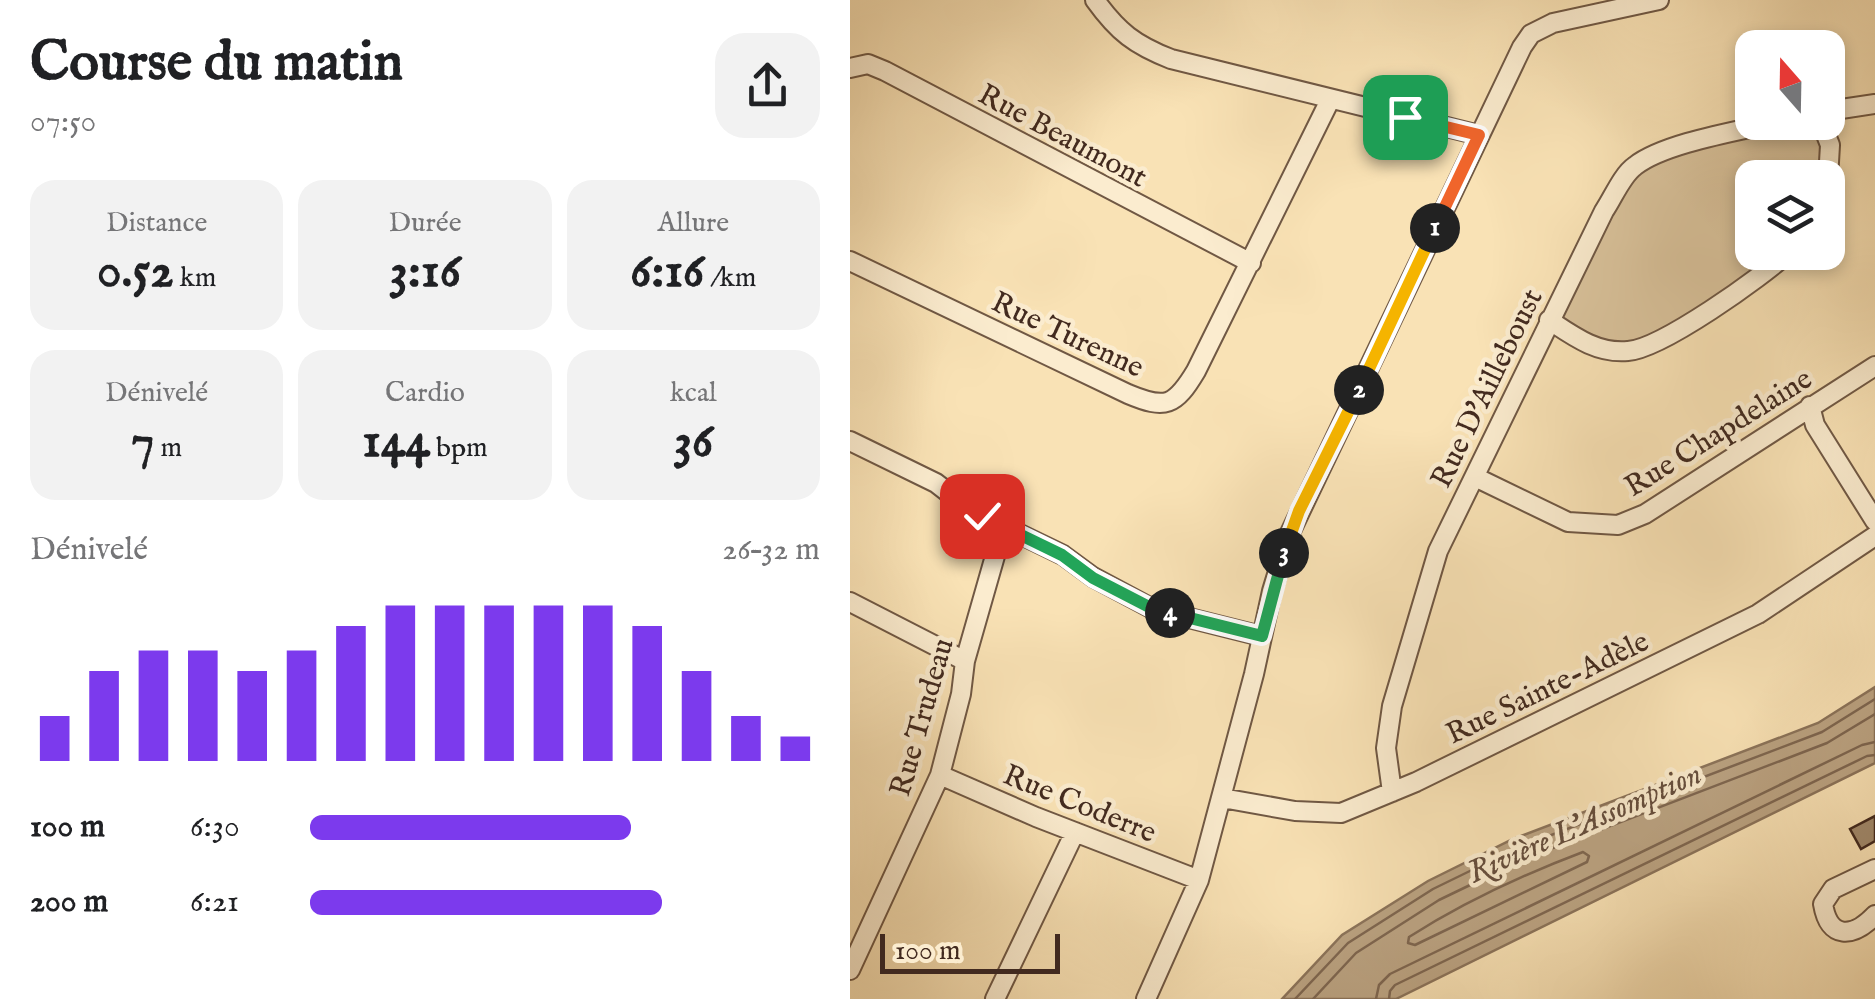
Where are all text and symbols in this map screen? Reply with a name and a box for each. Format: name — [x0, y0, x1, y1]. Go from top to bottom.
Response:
text: Course du matin — [30, 29, 403, 99]
north arrow — [1735, 30, 1845, 140]
map controls — [1735, 30, 1845, 270]
button: share — [715, 33, 820, 138]
pin — [1363, 75, 1448, 160]
street label: Rue Beaumont — [971, 76, 1153, 197]
icon: arrive — [1378, 90, 1433, 145]
text: 07:50 — [30, 102, 96, 143]
button: layers — [1735, 160, 1845, 270]
pin: 1 — [1410, 203, 1460, 253]
text: Distance — [106, 206, 207, 241]
text: Durée — [389, 206, 461, 241]
text: Allure — [657, 206, 729, 241]
text: 1 — [1430, 210, 1440, 245]
text: 0.52 — [97, 241, 174, 304]
text: 3:16 — [389, 241, 461, 304]
text: 6:16 — [630, 241, 704, 304]
text: km — [174, 261, 216, 296]
text: /km — [704, 261, 756, 296]
street label: Rue D'Ailleboust — [1423, 283, 1552, 495]
street label: Rue Turenne — [985, 284, 1149, 388]
street label: Rue Chapdelaine — [1618, 361, 1820, 506]
pin: 2 — [1334, 365, 1384, 415]
text: 2 — [1352, 372, 1366, 407]
text: Dénivelé — [105, 376, 208, 411]
text: Cardio — [385, 376, 465, 411]
text: kcal — [670, 376, 717, 411]
text: 7 — [131, 411, 154, 474]
text: 144 — [362, 411, 430, 474]
text: 36 — [673, 411, 713, 474]
text: m — [154, 431, 182, 466]
text: bpm — [430, 431, 488, 466]
pin — [940, 474, 1025, 559]
icon: check — [955, 489, 1010, 544]
pin: 3 — [1259, 528, 1309, 578]
text: Dénivelé — [30, 530, 148, 571]
text: 26–32 m — [722, 530, 820, 571]
text: 3 — [1279, 535, 1289, 570]
pin: 4 — [1145, 588, 1195, 638]
text: 4 — [1163, 595, 1177, 630]
street label: Rue Sainte-Adèle — [1440, 623, 1655, 754]
street label: Rue Trudeau — [882, 634, 964, 801]
water label: Rivière L'Assomption — [1462, 754, 1708, 894]
street label: Rue Coderre — [997, 757, 1161, 853]
text: 100 m — [30, 807, 105, 848]
text: 6:30 — [190, 807, 240, 848]
text: 200 m — [30, 882, 108, 923]
text: 6:21 — [190, 882, 239, 923]
scale bar — [880, 929, 1060, 974]
text: 100 m — [895, 934, 961, 969]

